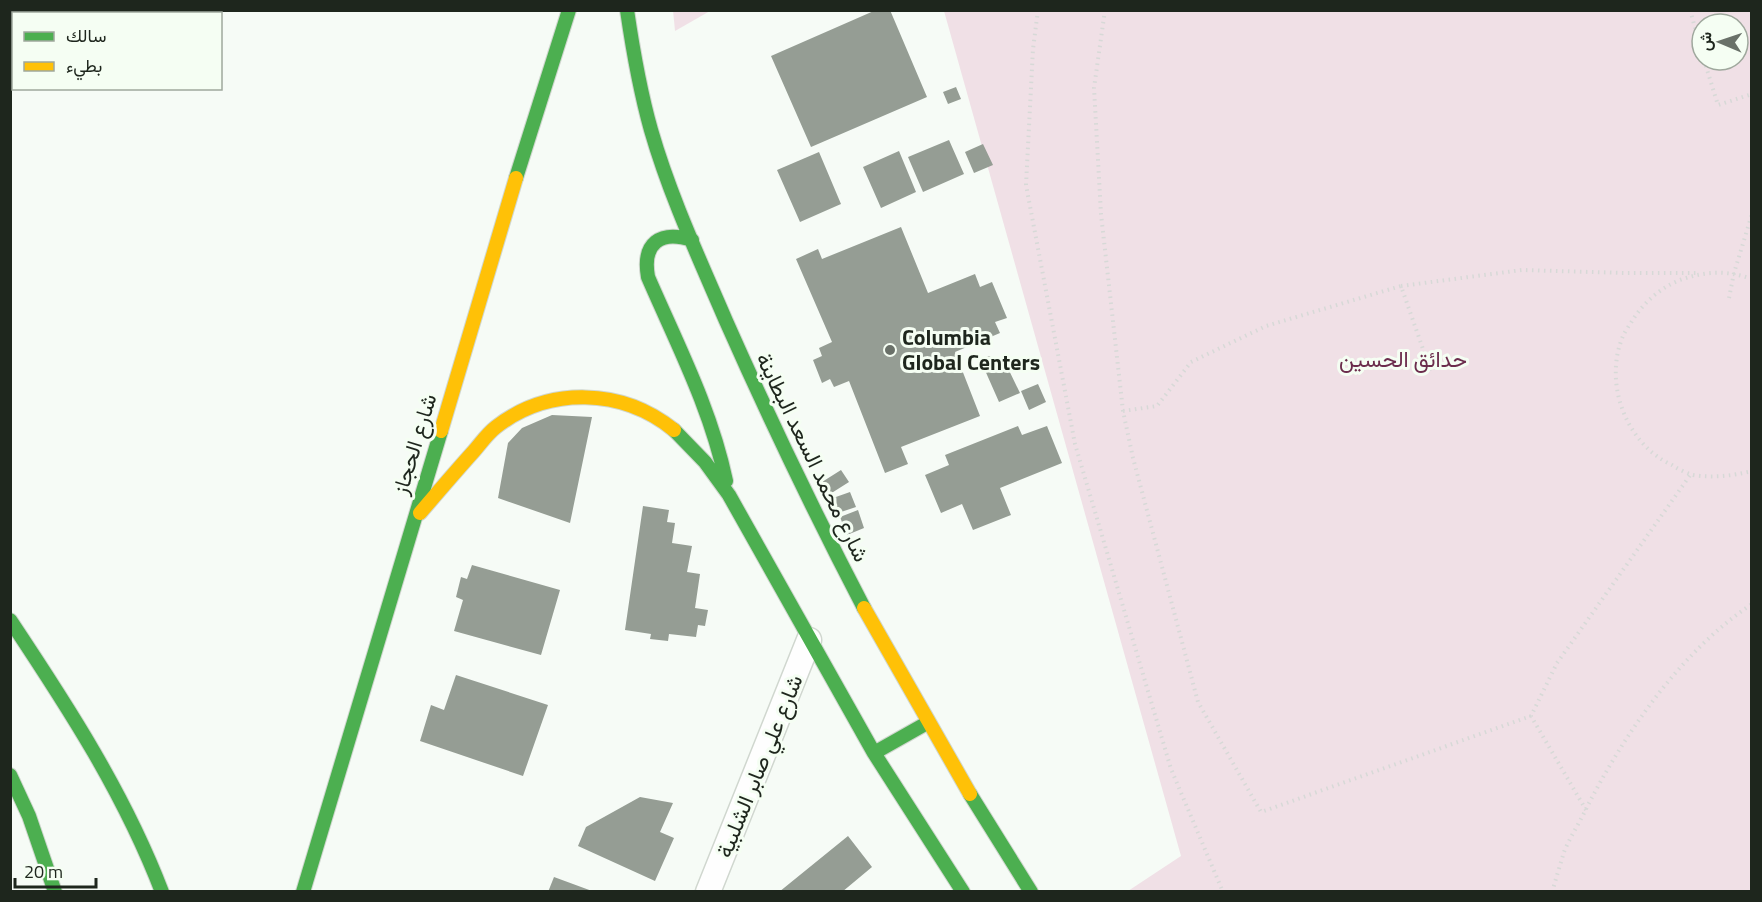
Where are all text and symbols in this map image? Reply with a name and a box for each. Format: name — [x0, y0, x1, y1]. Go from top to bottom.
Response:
legend — [12, 12, 222, 90]
north arrow — [1690, 12, 1750, 72]
text: سالك — [66, 22, 106, 49]
text: ش — [1693, 31, 1717, 52]
text: بطيء — [66, 52, 102, 81]
place label: Columbia Global Centers — [902, 320, 1040, 379]
park label: حدائق الحسين — [1339, 342, 1467, 376]
marker: Columbia Global Centers — [883, 343, 897, 357]
street label: شارع محمد السعد البطاينة — [747, 346, 879, 568]
street label: شارع الحجاز — [382, 389, 445, 500]
street label: شارع علي صابر الشلبية — [707, 669, 813, 863]
scale bar — [15, 851, 96, 889]
text: 20 m — [24, 858, 63, 885]

